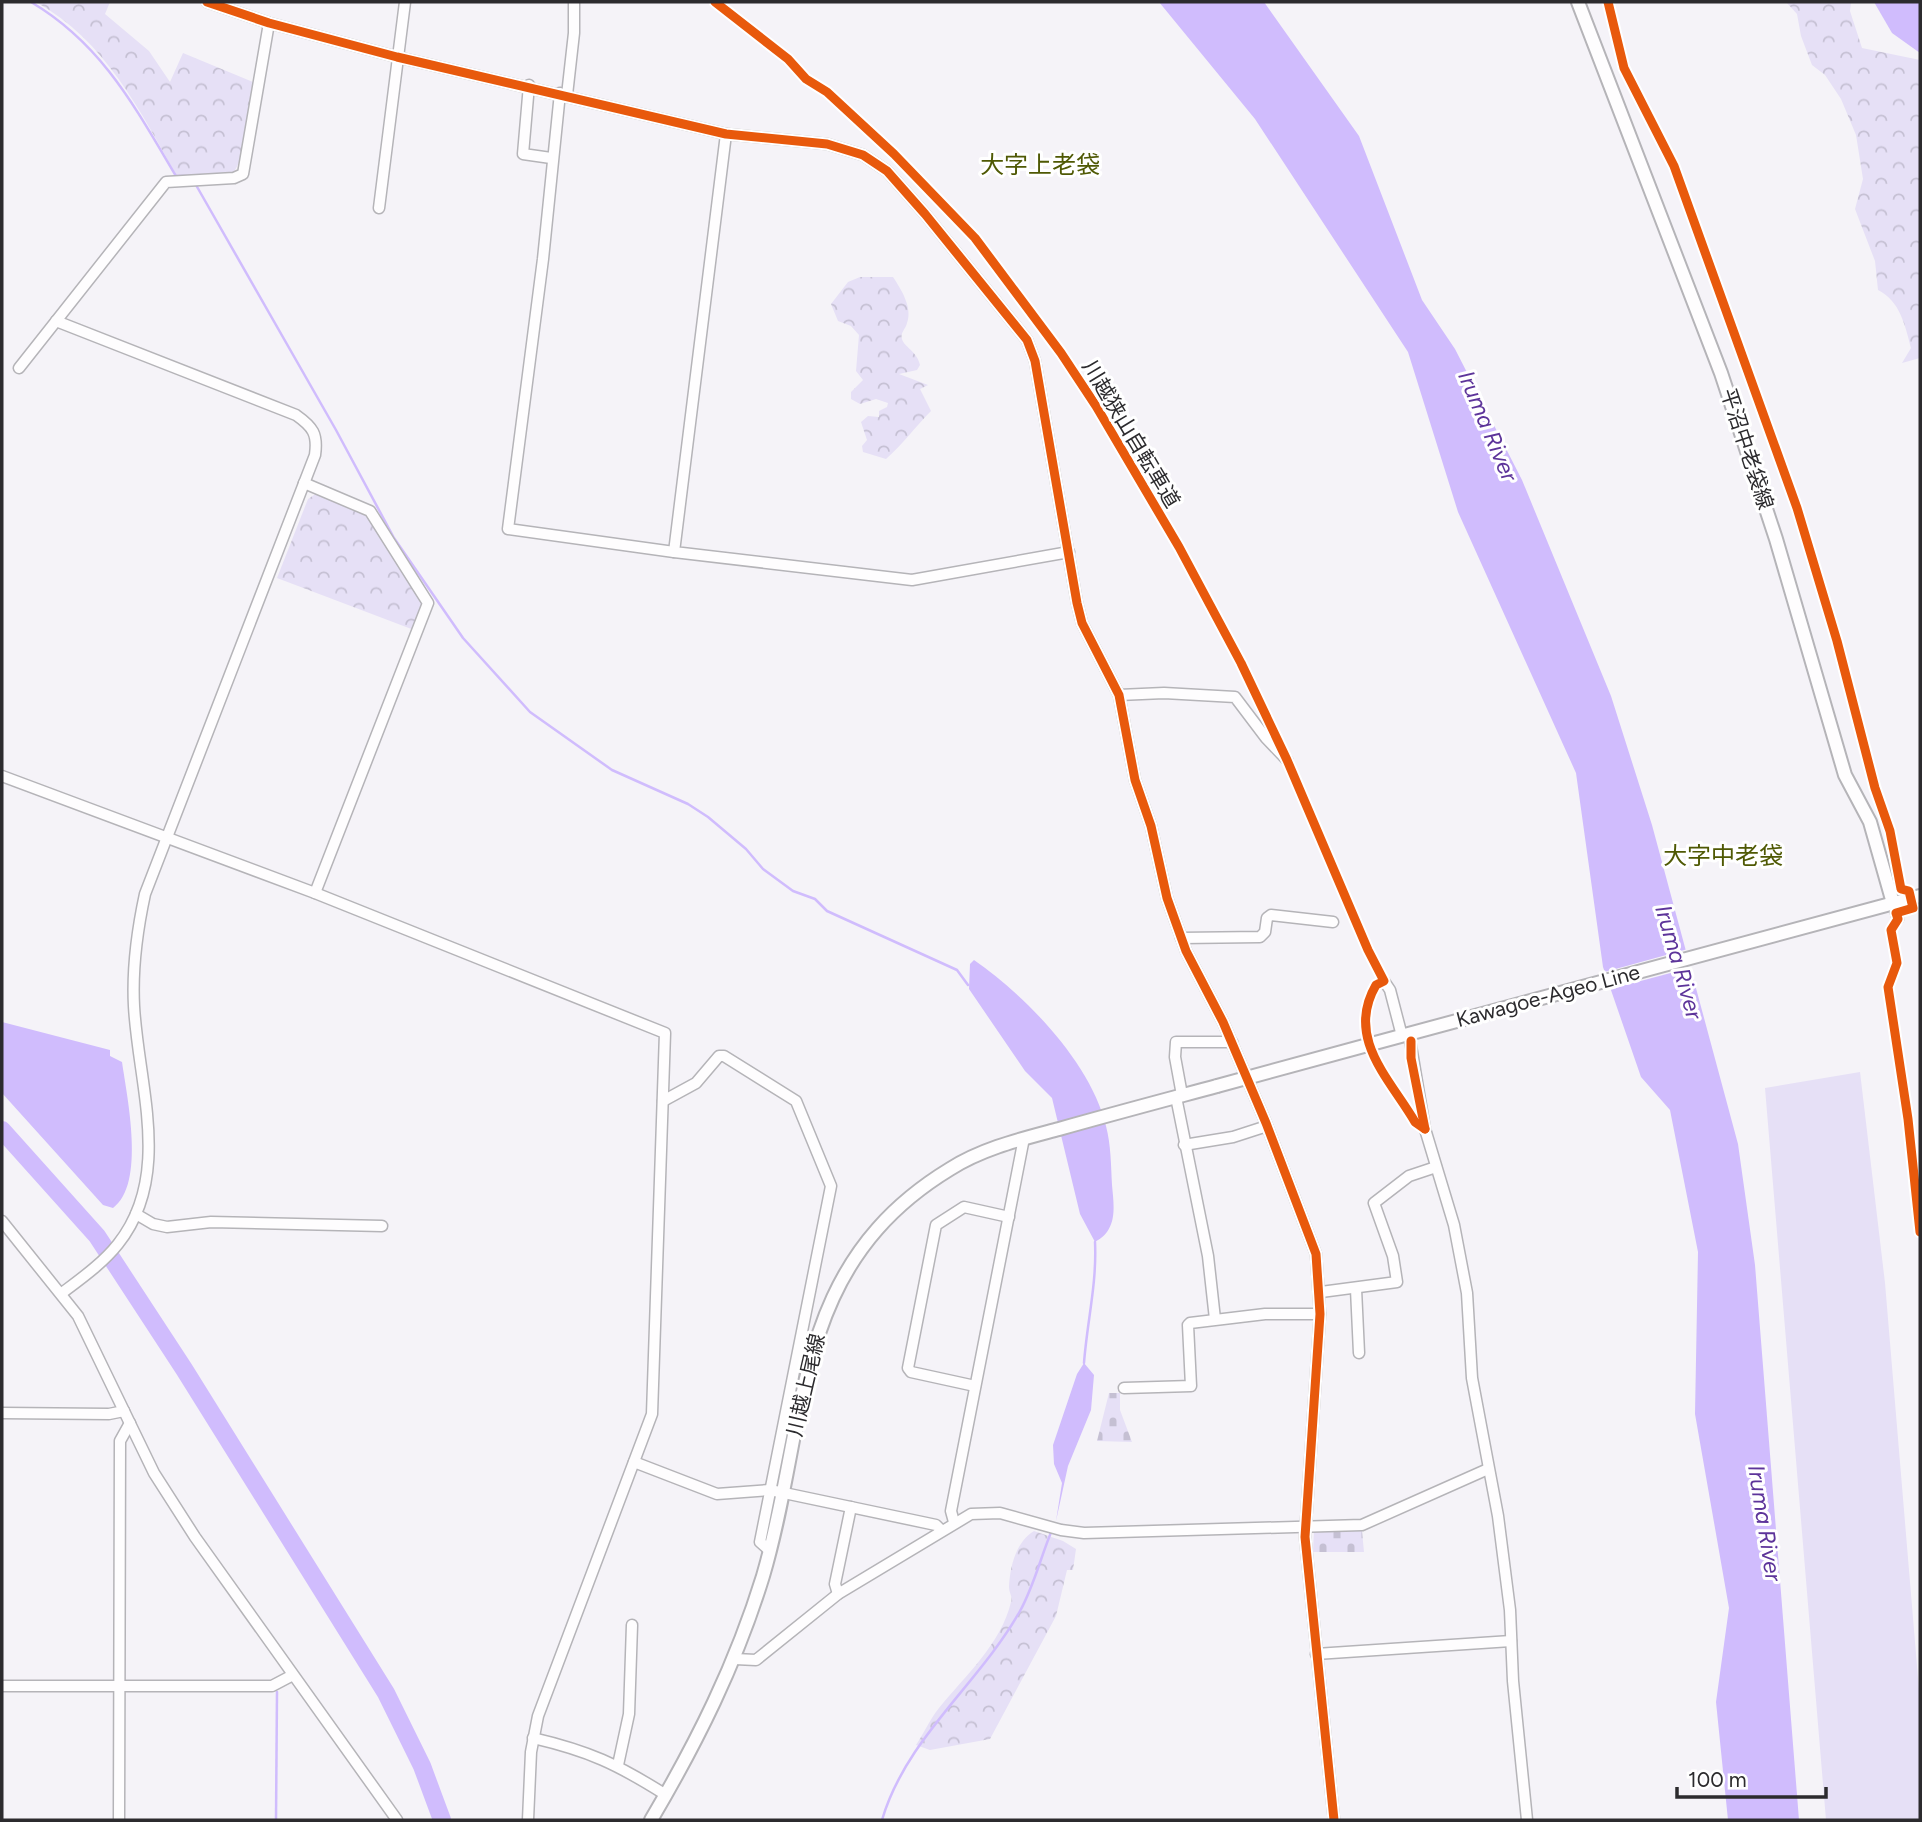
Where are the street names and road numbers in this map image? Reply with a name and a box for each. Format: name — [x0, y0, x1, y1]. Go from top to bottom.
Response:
street label: 川越狭山自転車道 — [1077, 355, 1185, 512]
street label: 平沼中老袋線 — [1716, 385, 1779, 513]
street label: Kawagoe-Ageo Line — [1453, 959, 1642, 1032]
street label: 川越上尾線 — [782, 1331, 830, 1439]

